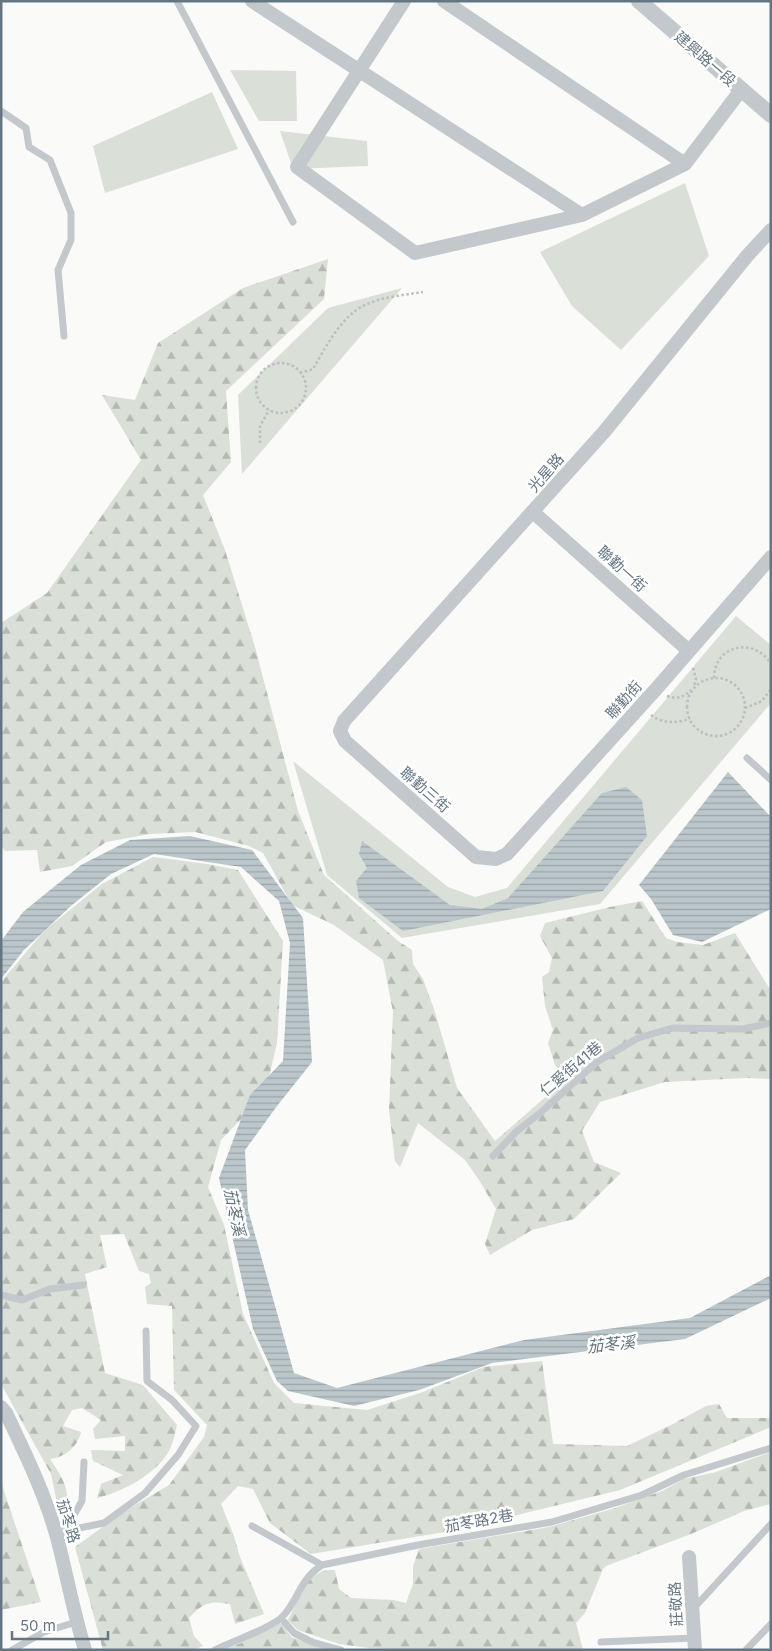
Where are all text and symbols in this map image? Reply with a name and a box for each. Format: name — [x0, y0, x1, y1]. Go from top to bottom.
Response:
street label: 建興路一段 — [671, 27, 740, 90]
street label: 光星路 — [524, 449, 568, 496]
street label: 聯勤一街 — [594, 541, 651, 596]
street label: 聯勤街 — [602, 677, 646, 723]
street label: 聯勤三街 — [396, 763, 454, 816]
street label: 仁愛街41巷 — [536, 1037, 606, 1100]
water label: 茄苳溪 — [220, 1186, 250, 1240]
water label: 茄苳溪 — [586, 1331, 638, 1356]
street label: 茄苳路 — [53, 1497, 84, 1545]
street label: 茄苳路2巷 — [443, 1505, 515, 1536]
street label: 莊敬路 — [665, 1581, 686, 1627]
scale bar — [12, 1608, 109, 1640]
text: 50 m — [20, 1616, 56, 1635]

